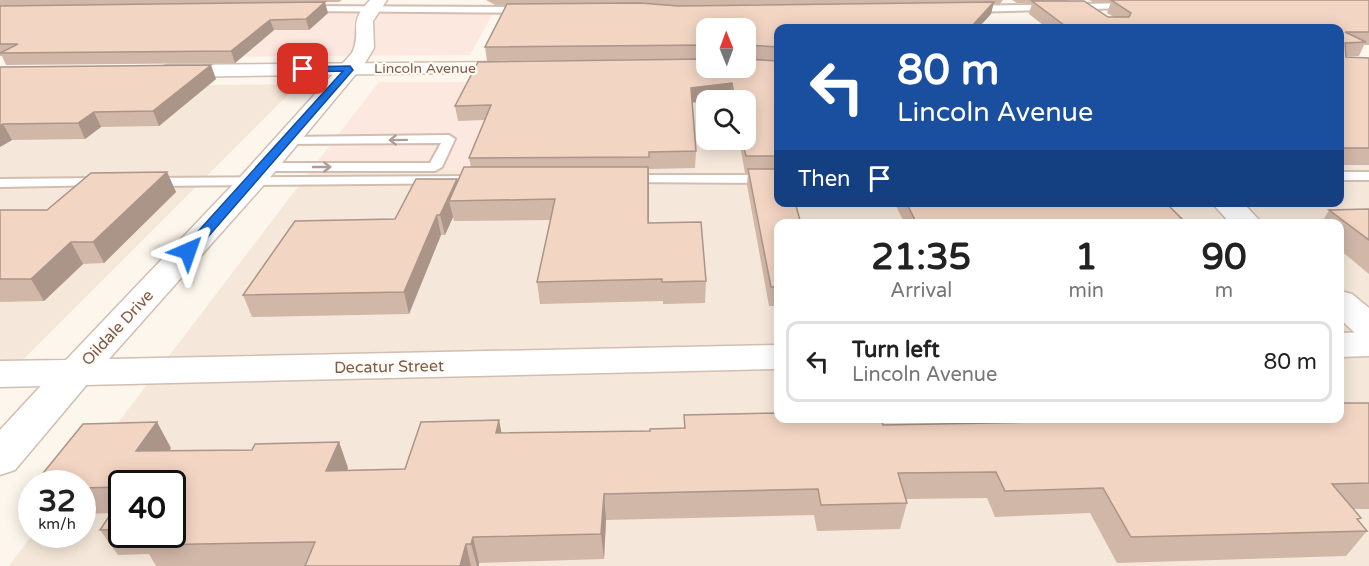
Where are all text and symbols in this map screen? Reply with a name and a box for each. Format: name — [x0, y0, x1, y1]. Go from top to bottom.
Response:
north arrow — [696, 18, 756, 78]
map controls — [696, 18, 756, 150]
pin — [277, 43, 328, 94]
text: 80 m — [897, 45, 999, 96]
icon: left — [798, 48, 876, 126]
icon: arrive — [286, 52, 319, 85]
street label: Lincoln Avenue — [374, 60, 476, 77]
button: search — [696, 90, 756, 150]
text: Lincoln Avenue — [897, 96, 1093, 129]
one-way arrow — [389, 134, 409, 146]
one-way arrow — [312, 161, 332, 173]
icon: arrive — [863, 162, 896, 195]
text: Then — [798, 166, 851, 192]
position arrow — [156, 219, 220, 283]
text: 21:35 — [871, 236, 971, 279]
text: 1 — [1075, 236, 1098, 279]
text: 90 — [1201, 236, 1247, 279]
text: Arrival — [890, 279, 952, 303]
text: min — [1069, 279, 1104, 303]
text: m — [1215, 279, 1233, 303]
street label: Oildale Drive — [78, 286, 158, 370]
text: Turn left — [852, 337, 940, 363]
icon: left — [801, 345, 834, 378]
text: 80 m — [1263, 349, 1317, 375]
street label: Decatur Street — [334, 356, 444, 378]
text: Lincoln Avenue — [852, 363, 997, 387]
speed limit sign: 40 — [108, 470, 186, 548]
text: 32 — [38, 483, 76, 520]
text: km/h — [38, 515, 76, 533]

